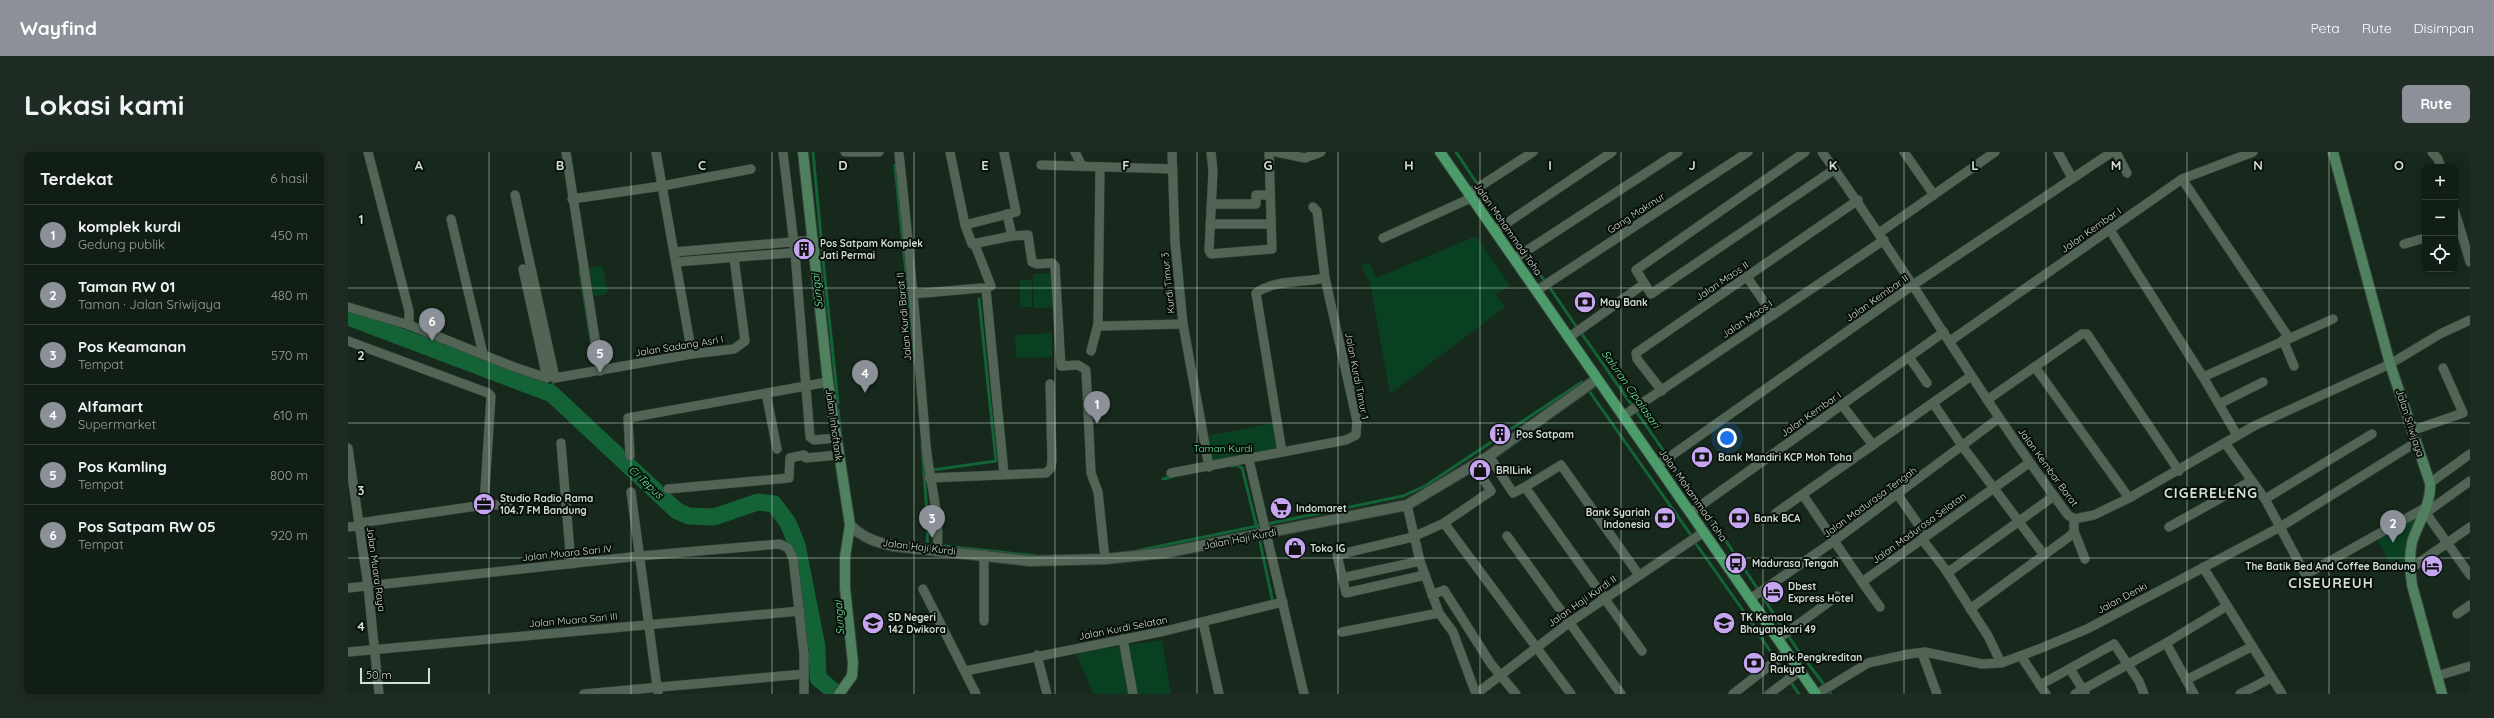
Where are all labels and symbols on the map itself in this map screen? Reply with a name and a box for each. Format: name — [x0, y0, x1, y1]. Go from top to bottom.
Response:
text: A — [415, 157, 424, 173]
text: B — [556, 157, 564, 173]
text: C — [698, 157, 706, 173]
text: D — [838, 157, 848, 173]
text: E — [981, 157, 989, 173]
text: F — [1122, 157, 1130, 173]
text: G — [1263, 157, 1273, 173]
text: H — [1404, 157, 1414, 173]
text: I — [1548, 157, 1552, 173]
text: J — [1688, 157, 1696, 173]
text: K — [1829, 157, 1838, 173]
text: L — [1971, 157, 1979, 173]
text: M — [2111, 157, 2121, 173]
text: N — [2253, 157, 2263, 173]
text: O — [2394, 157, 2404, 173]
street label: Jalan Mohammad Toha — [1471, 180, 1545, 278]
street label: Gang Makmur — [1605, 189, 1667, 236]
street label: Jalan Kembar I — [2058, 204, 2124, 256]
text: 1 — [358, 211, 364, 227]
building icon: Pos Satpam Komplek Jati Permai — [791, 236, 817, 262]
place label: Pos Satpam Komplek Jati Permai — [820, 237, 923, 262]
street label: Kurdi Timur 3 — [1158, 252, 1178, 314]
street label: Jalan Maos II — [1693, 258, 1751, 304]
water label: Sungai — [808, 271, 826, 309]
street label: Jalan Kurdi Barat II — [894, 272, 914, 362]
street label: Jalan Kembar II — [1843, 272, 1911, 324]
bank icon: May Bank — [1572, 289, 1598, 315]
place label: May Bank — [1600, 296, 1648, 309]
street label: Jalan Maos I — [1719, 297, 1775, 341]
pin: 6 — [419, 308, 445, 341]
street label: Jalan Kurdi Timur 1 — [1342, 331, 1372, 421]
street label: Jalan Sadang Asri I — [634, 333, 724, 359]
pin: 5 — [587, 340, 613, 373]
text: 2 — [357, 347, 365, 363]
water label: Saluran Cipalasari — [1599, 347, 1664, 432]
pin: 4 — [852, 360, 878, 393]
street label: Jalan Inhoftank — [822, 388, 846, 462]
street label: Jalan Kembar I — [1778, 388, 1844, 440]
street label: Jalan Sriwijaya — [2393, 388, 2427, 458]
pin: 1 — [1084, 391, 1110, 424]
building icon: Pos Satpam — [1487, 421, 1513, 447]
street label: Jalan Kembar Barat — [2015, 425, 2081, 509]
place label: Pos Satpam — [1516, 428, 1574, 441]
your location — [1717, 428, 1737, 448]
park label: Taman Kurdi — [1194, 442, 1252, 455]
bank icon: Bank Mandiri KCP Moh Toha — [1689, 444, 1715, 470]
street label: Jalan Mohammad Toha — [1656, 446, 1730, 544]
place label: Bank Mandiri KCP Moh Toha — [1718, 451, 1852, 464]
shop icon: BRILink — [1467, 457, 1493, 483]
water label: Ci Tepus — [626, 462, 667, 502]
place label: BRILink — [1496, 464, 1532, 477]
street label: Jalan Madurasa Tengah — [1821, 464, 1919, 540]
text: 3 — [358, 482, 365, 498]
district label: CIGERELENG — [2164, 484, 2258, 502]
street label: Jalan Madurasa Selatan — [1869, 489, 1969, 567]
office icon: Studio Radio Rama 104.7 FM Bandung — [471, 491, 497, 517]
place label: Studio Radio Rama 104.7 FM Bandung — [500, 492, 593, 517]
supermarket icon: Indomaret — [1268, 495, 1294, 521]
place label: Indomaret — [1296, 502, 1347, 515]
pin: 3 — [919, 505, 945, 538]
bank icon: Bank Syariah Indonesia — [1652, 505, 1678, 531]
bank icon: Bank BCA — [1726, 505, 1752, 531]
place label: Bank Syariah Indonesia — [1586, 506, 1650, 531]
pin: 2 — [2380, 510, 2406, 543]
place label: Bank BCA — [1754, 512, 1801, 525]
street label: Jalan Muara Raya — [364, 526, 388, 612]
street label: Jalan Haji Kurdi — [1203, 526, 1277, 552]
shop icon: Toko IG — [1282, 535, 1308, 561]
street label: Jalan Haji Kurdi — [882, 536, 956, 558]
street label: Jalan Muara Sari IV — [521, 542, 613, 564]
place label: Toko IG — [1310, 542, 1346, 555]
bus stop icon: Madurasa Tengah — [1723, 550, 1749, 576]
hotel icon: The Batik Bed And Coffee Bandung — [2419, 553, 2445, 579]
place label: Madurasa Tengah — [1752, 557, 1839, 570]
place label: The Batik Bed And Coffee Bandung — [2245, 560, 2416, 573]
street label: Jalan Haji Kurdi II — [1545, 572, 1619, 630]
district label: CISEUREUH — [2288, 574, 2374, 592]
hotel icon: Dbest Express Hotel — [1760, 579, 1786, 605]
street label: Jalan Denki — [2095, 579, 2149, 617]
place label: Dbest Express Hotel — [1788, 580, 1853, 605]
water label: Sungai — [831, 599, 847, 636]
street label: Jalan Muara Sari III — [528, 610, 618, 630]
school or university icon: SD Negeri 142 Dwikora — [860, 610, 886, 636]
school or university icon: TK Kemala Bhayangkari 49 — [1711, 610, 1737, 636]
place label: SD Negeri 142 Dwikora — [888, 611, 946, 636]
place label: TK Kemala Bhayangkari 49 — [1740, 611, 1816, 636]
street label: Jalan Kurdi Selatan — [1077, 613, 1169, 643]
text: 4 — [357, 618, 365, 634]
bank icon: Bank Pengkreditan Rakyat — [1741, 650, 1767, 676]
place label: Bank Pengkreditan Rakyat — [1770, 651, 1862, 676]
scale bar — [360, 666, 430, 685]

